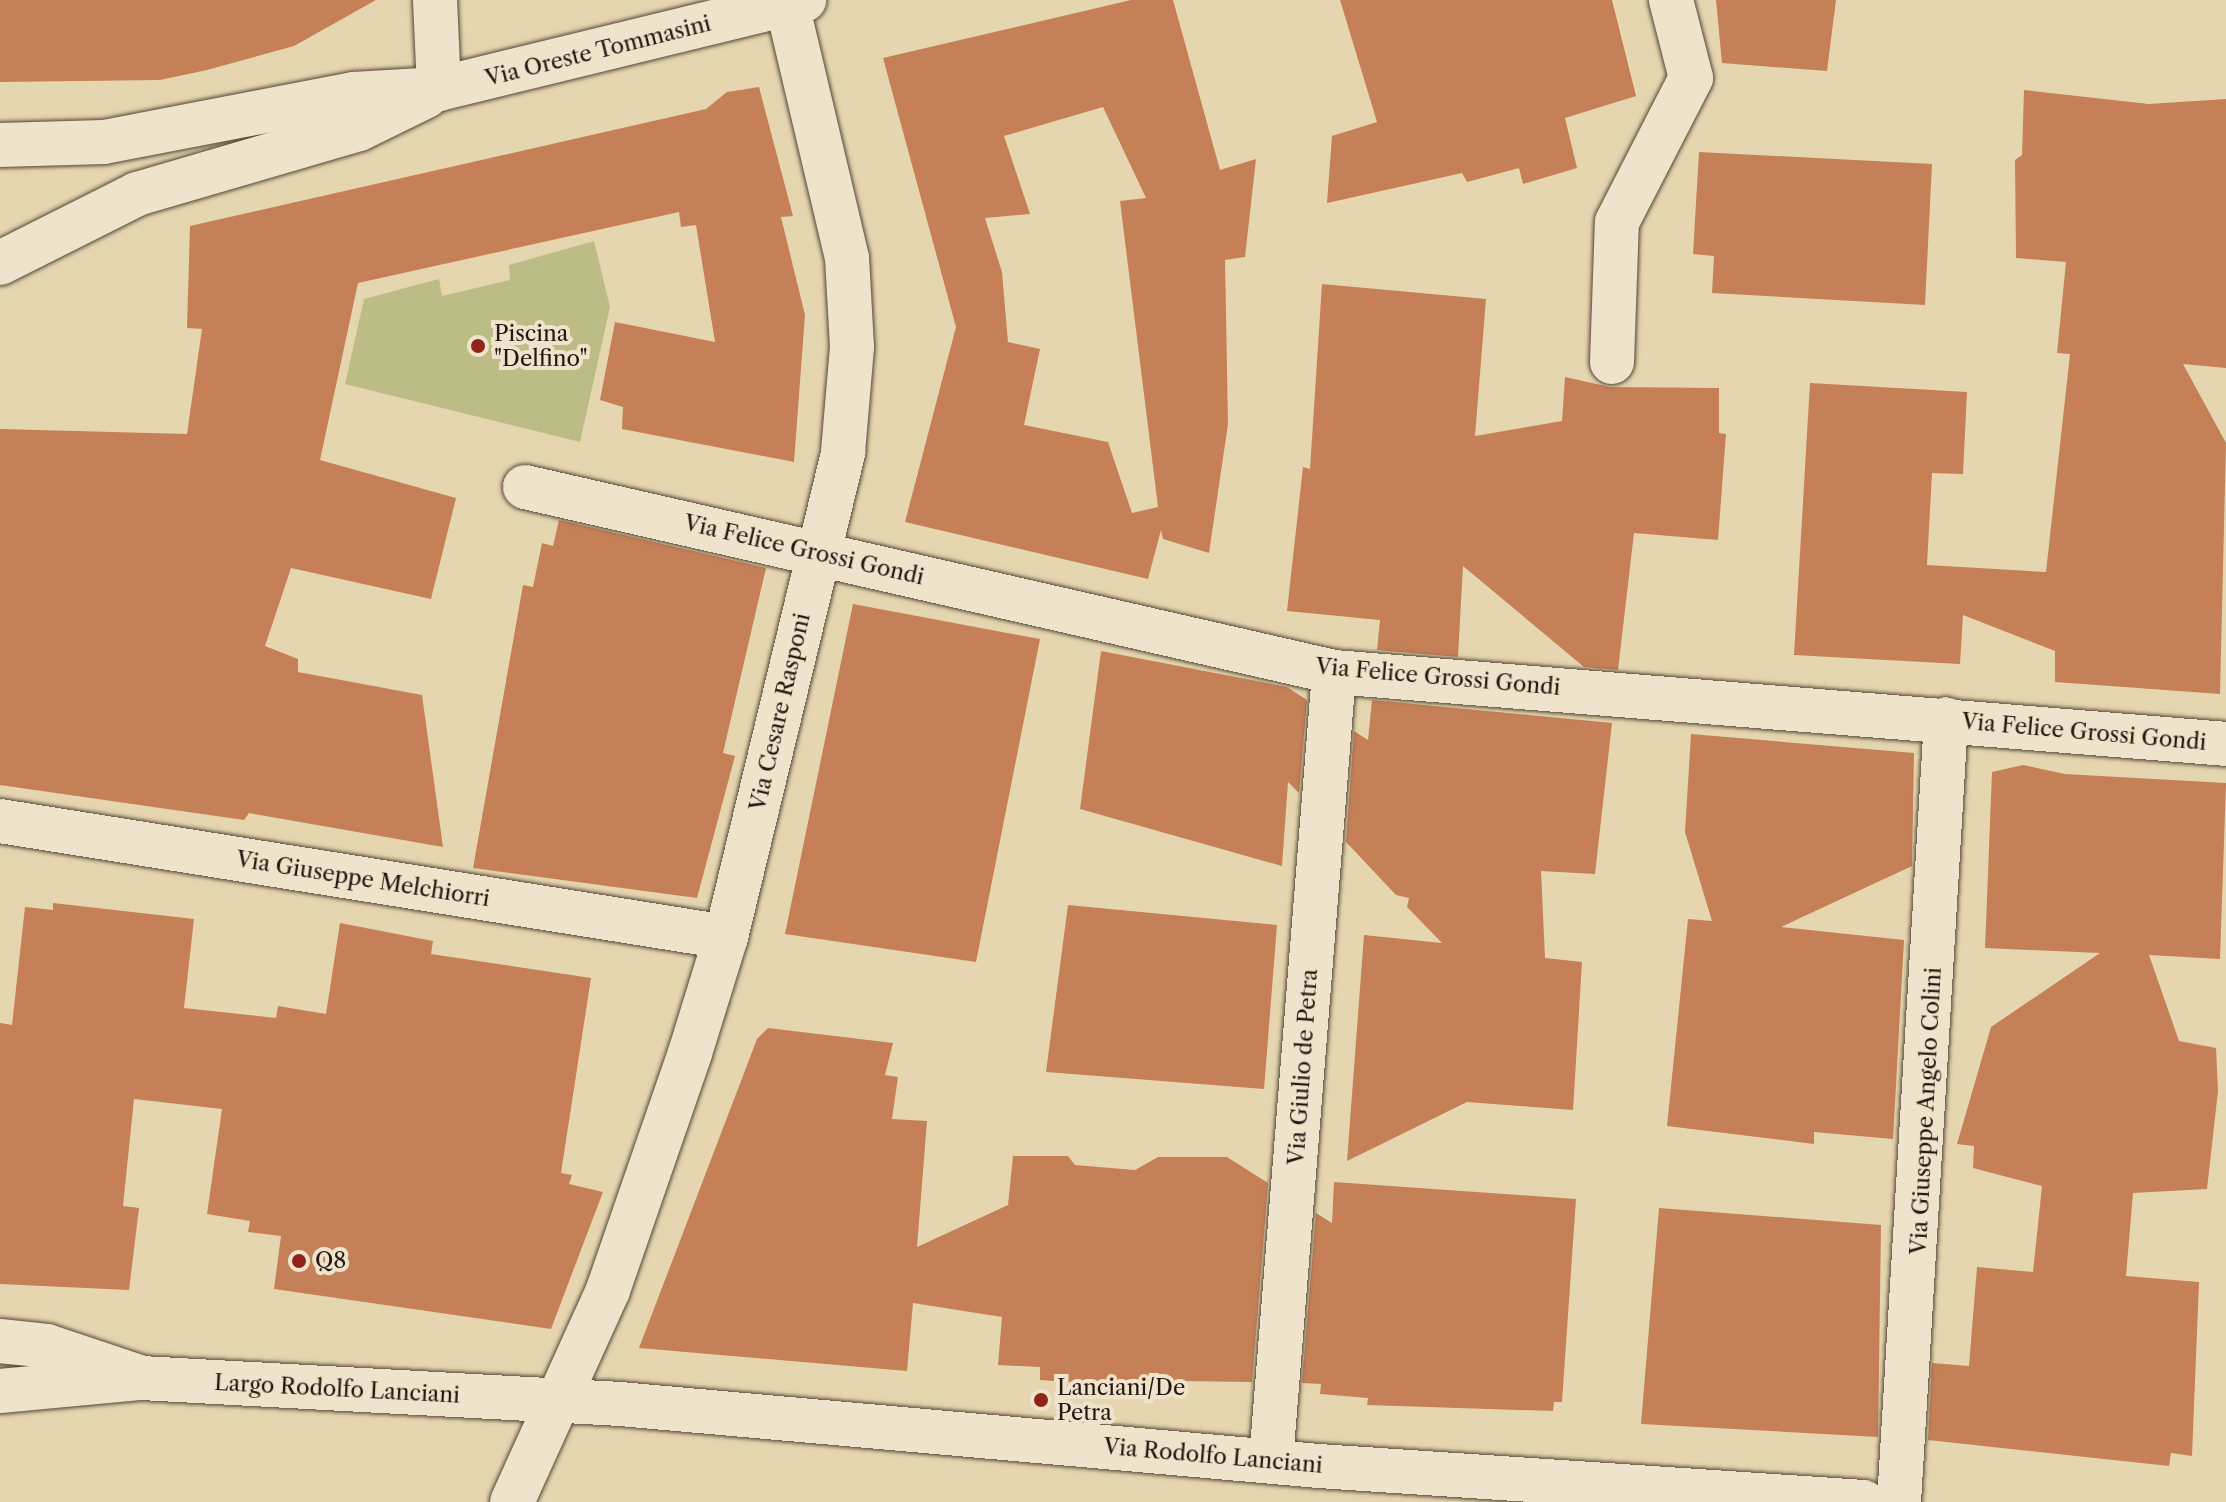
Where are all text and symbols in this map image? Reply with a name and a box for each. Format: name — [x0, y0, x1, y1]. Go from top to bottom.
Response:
street label: Via Oreste Tommasini — [482, 10, 714, 92]
place label: Piscina "Delfino" — [494, 320, 588, 372]
marker: Piscina "Delfino" — [469, 337, 487, 355]
street label: Via Felice Grossi Gondi — [681, 510, 927, 590]
street label: Via Cesare Rasponi — [744, 610, 816, 814]
street label: Via Felice Grossi Gondi — [1314, 653, 1562, 701]
street label: Via Felice Grossi Gondi — [1960, 708, 2208, 756]
street label: Via Giuseppe Melchiorri — [234, 846, 492, 912]
street label: Via Giuseppe Angelo Colini — [1905, 966, 1947, 1256]
street label: Via Giulio de Petra — [1283, 968, 1323, 1166]
place label: Q8 — [315, 1248, 346, 1274]
marker: Q8 — [290, 1252, 308, 1270]
street label: Largo Rodolfo Lanciani — [214, 1369, 460, 1409]
place label: Lanciani/De Petra — [1057, 1374, 1185, 1426]
marker: Lanciani/De Petra — [1032, 1391, 1050, 1409]
street label: Via Rodolfo Lanciani — [1102, 1433, 1324, 1479]

